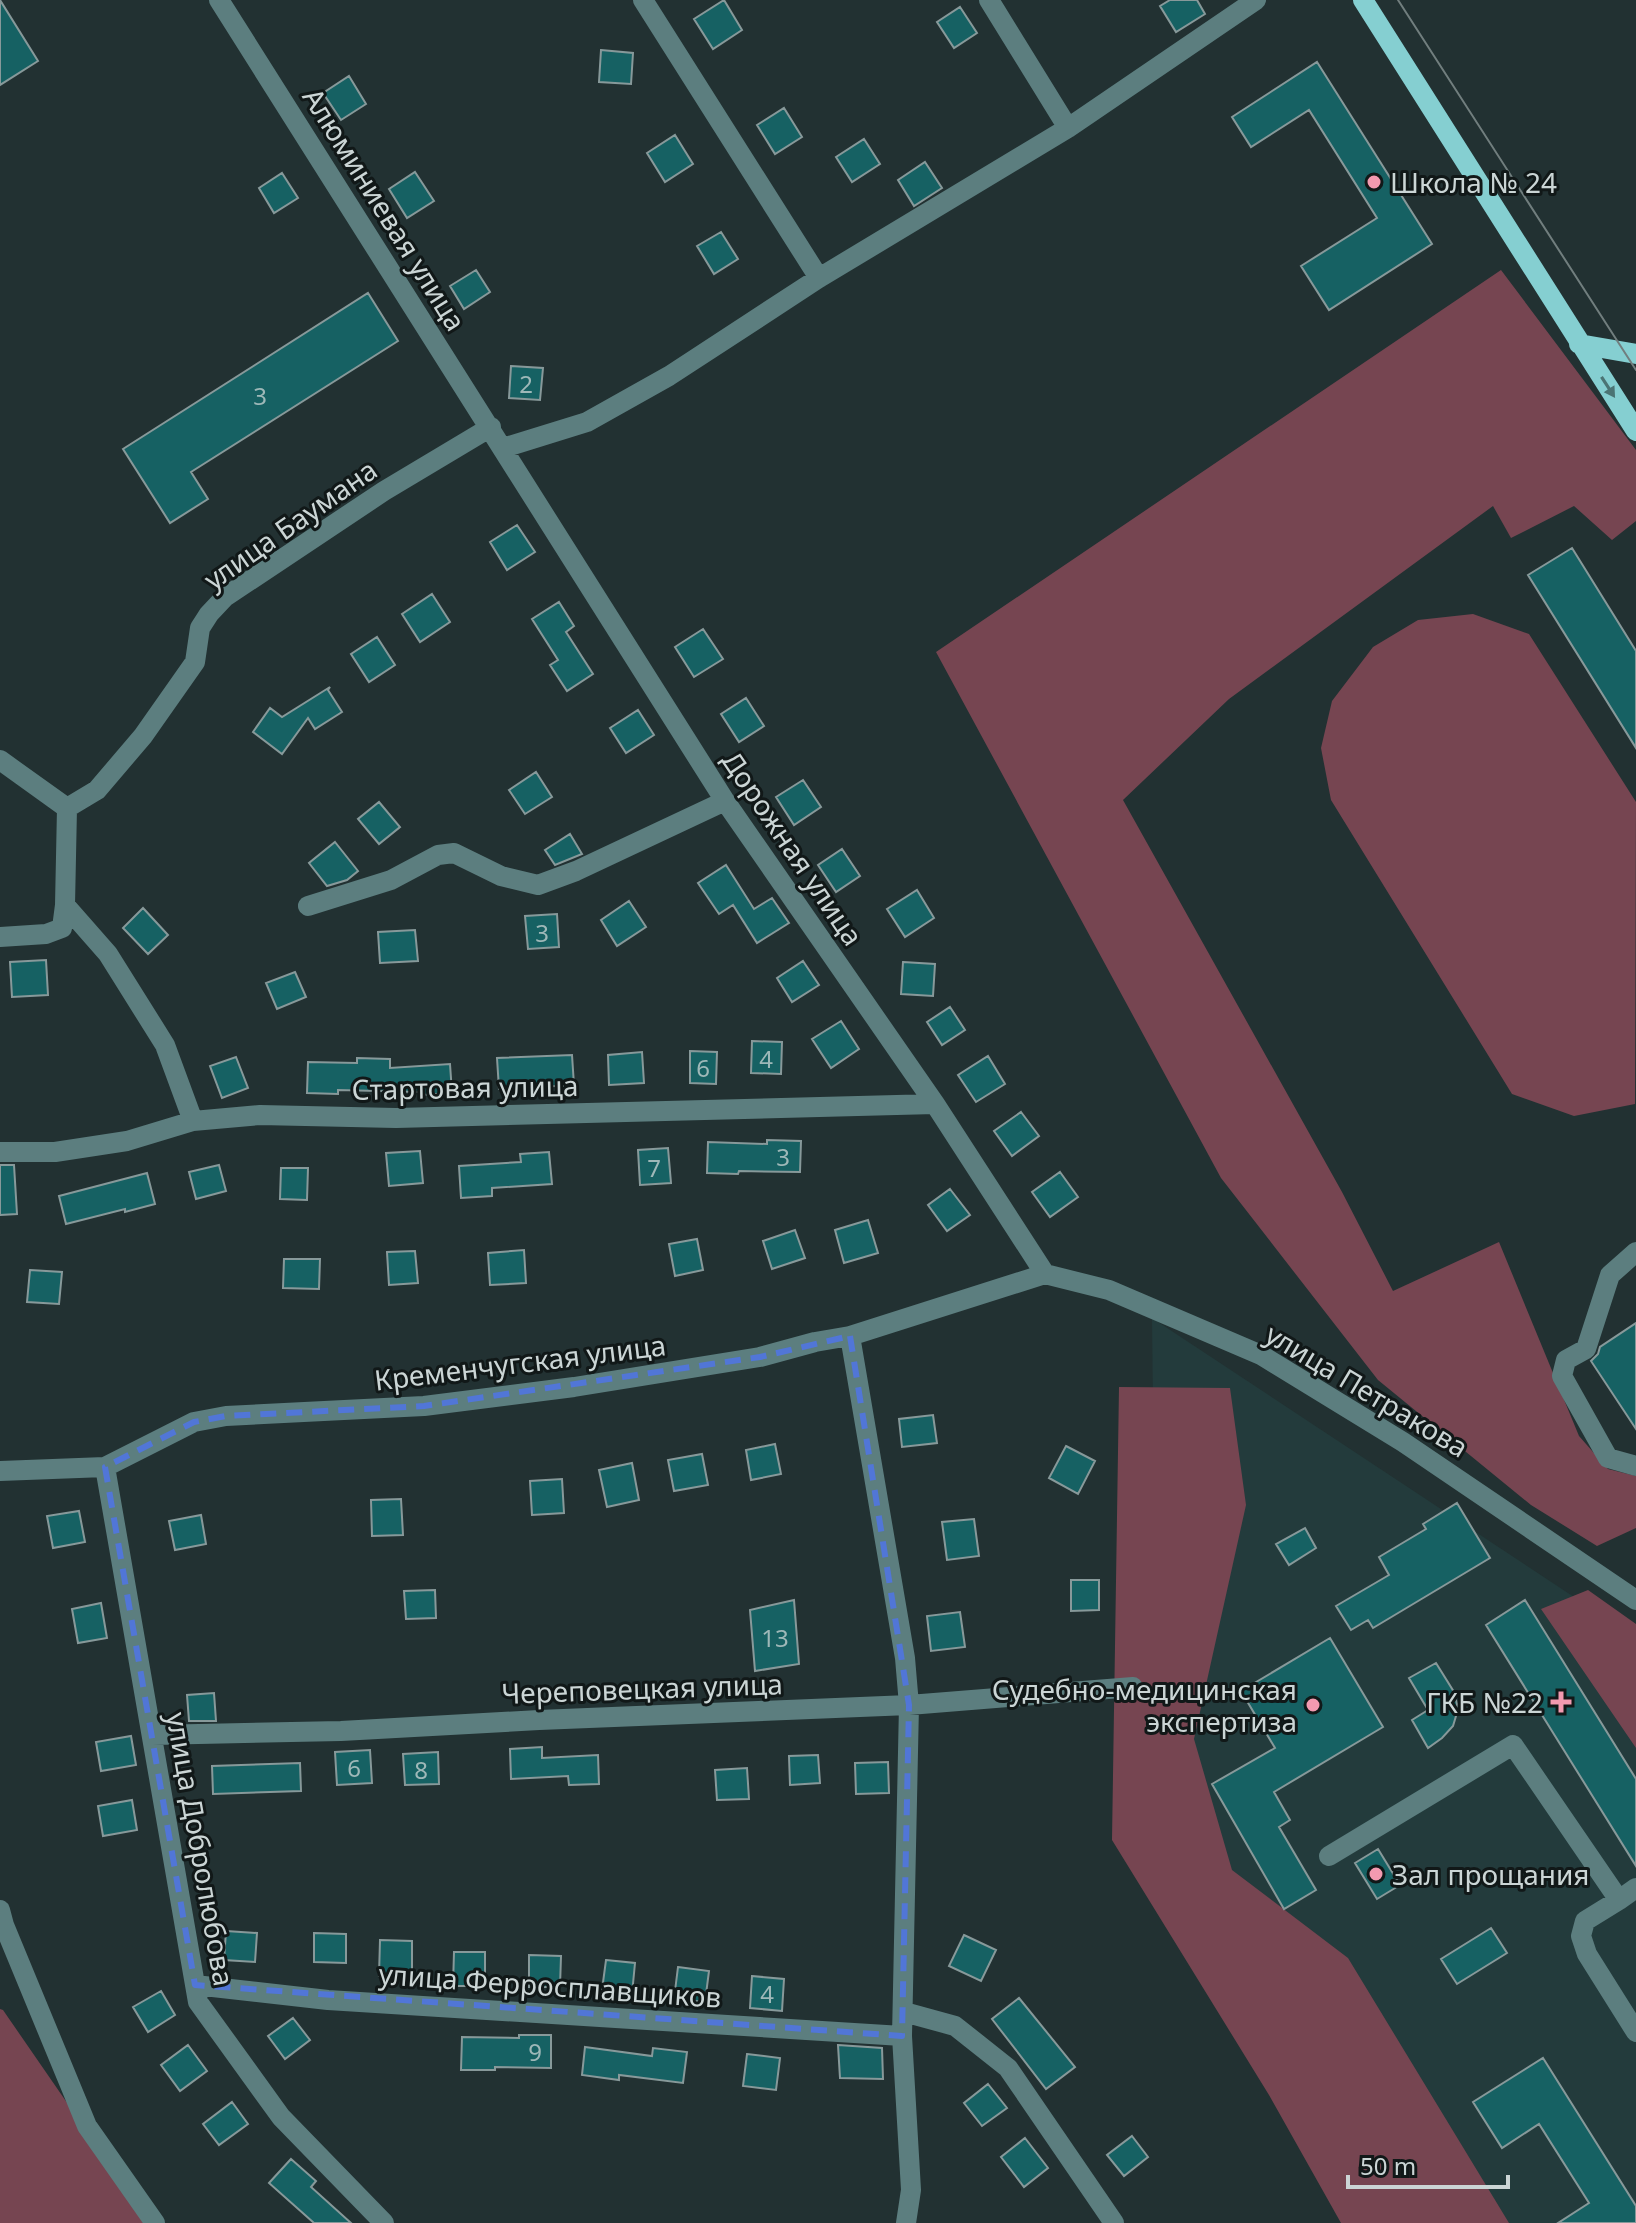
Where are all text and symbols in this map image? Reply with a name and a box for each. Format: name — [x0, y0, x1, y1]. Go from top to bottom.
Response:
street label: Алюминиевая улица — [295, 80, 475, 338]
place label: Школа № 24 — [1390, 163, 1557, 201]
marker: Школа № 24 — [1365, 173, 1383, 191]
house number: 2 — [519, 367, 533, 400]
one-way arrow — [1600, 376, 1614, 398]
house number: 3 — [253, 379, 267, 412]
street label: улица Баумана — [196, 450, 384, 598]
street label: Дорожная улица — [714, 743, 872, 953]
house number: 3 — [535, 916, 549, 949]
house number: 4 — [759, 1042, 773, 1075]
house number: 6 — [696, 1051, 710, 1084]
street label: Стартовая улица — [351, 1066, 579, 1108]
house number: 3 — [776, 1140, 790, 1173]
house number: 7 — [647, 1151, 661, 1184]
street label: улица Петракова — [1259, 1314, 1475, 1466]
street label: Кременчугская улица — [372, 1325, 668, 1399]
house number: 13 — [761, 1621, 789, 1654]
street label: Череповецкая улица — [501, 1664, 783, 1712]
place label: Судебно-медицинская экспертиза — [992, 1670, 1297, 1740]
place label: ГКБ №22 — [1426, 1683, 1543, 1721]
marker: ГКБ №22 — [1550, 1691, 1572, 1713]
marker: Судебно-медицинская экспертиза — [1304, 1696, 1322, 1714]
street label: улица Добролюбова — [158, 1709, 244, 1989]
house number: 6 — [347, 1751, 361, 1784]
house number: 8 — [414, 1753, 428, 1786]
place label: Зал прощания — [1392, 1855, 1590, 1893]
marker: Зал прощания — [1367, 1865, 1385, 1883]
street label: улица Ферросплавщиков — [377, 1954, 723, 2016]
house number: 4 — [760, 1977, 774, 2010]
house number: 9 — [528, 2035, 542, 2068]
scale bar — [1348, 2139, 1508, 2189]
text: 50 m — [1360, 2149, 1416, 2182]

